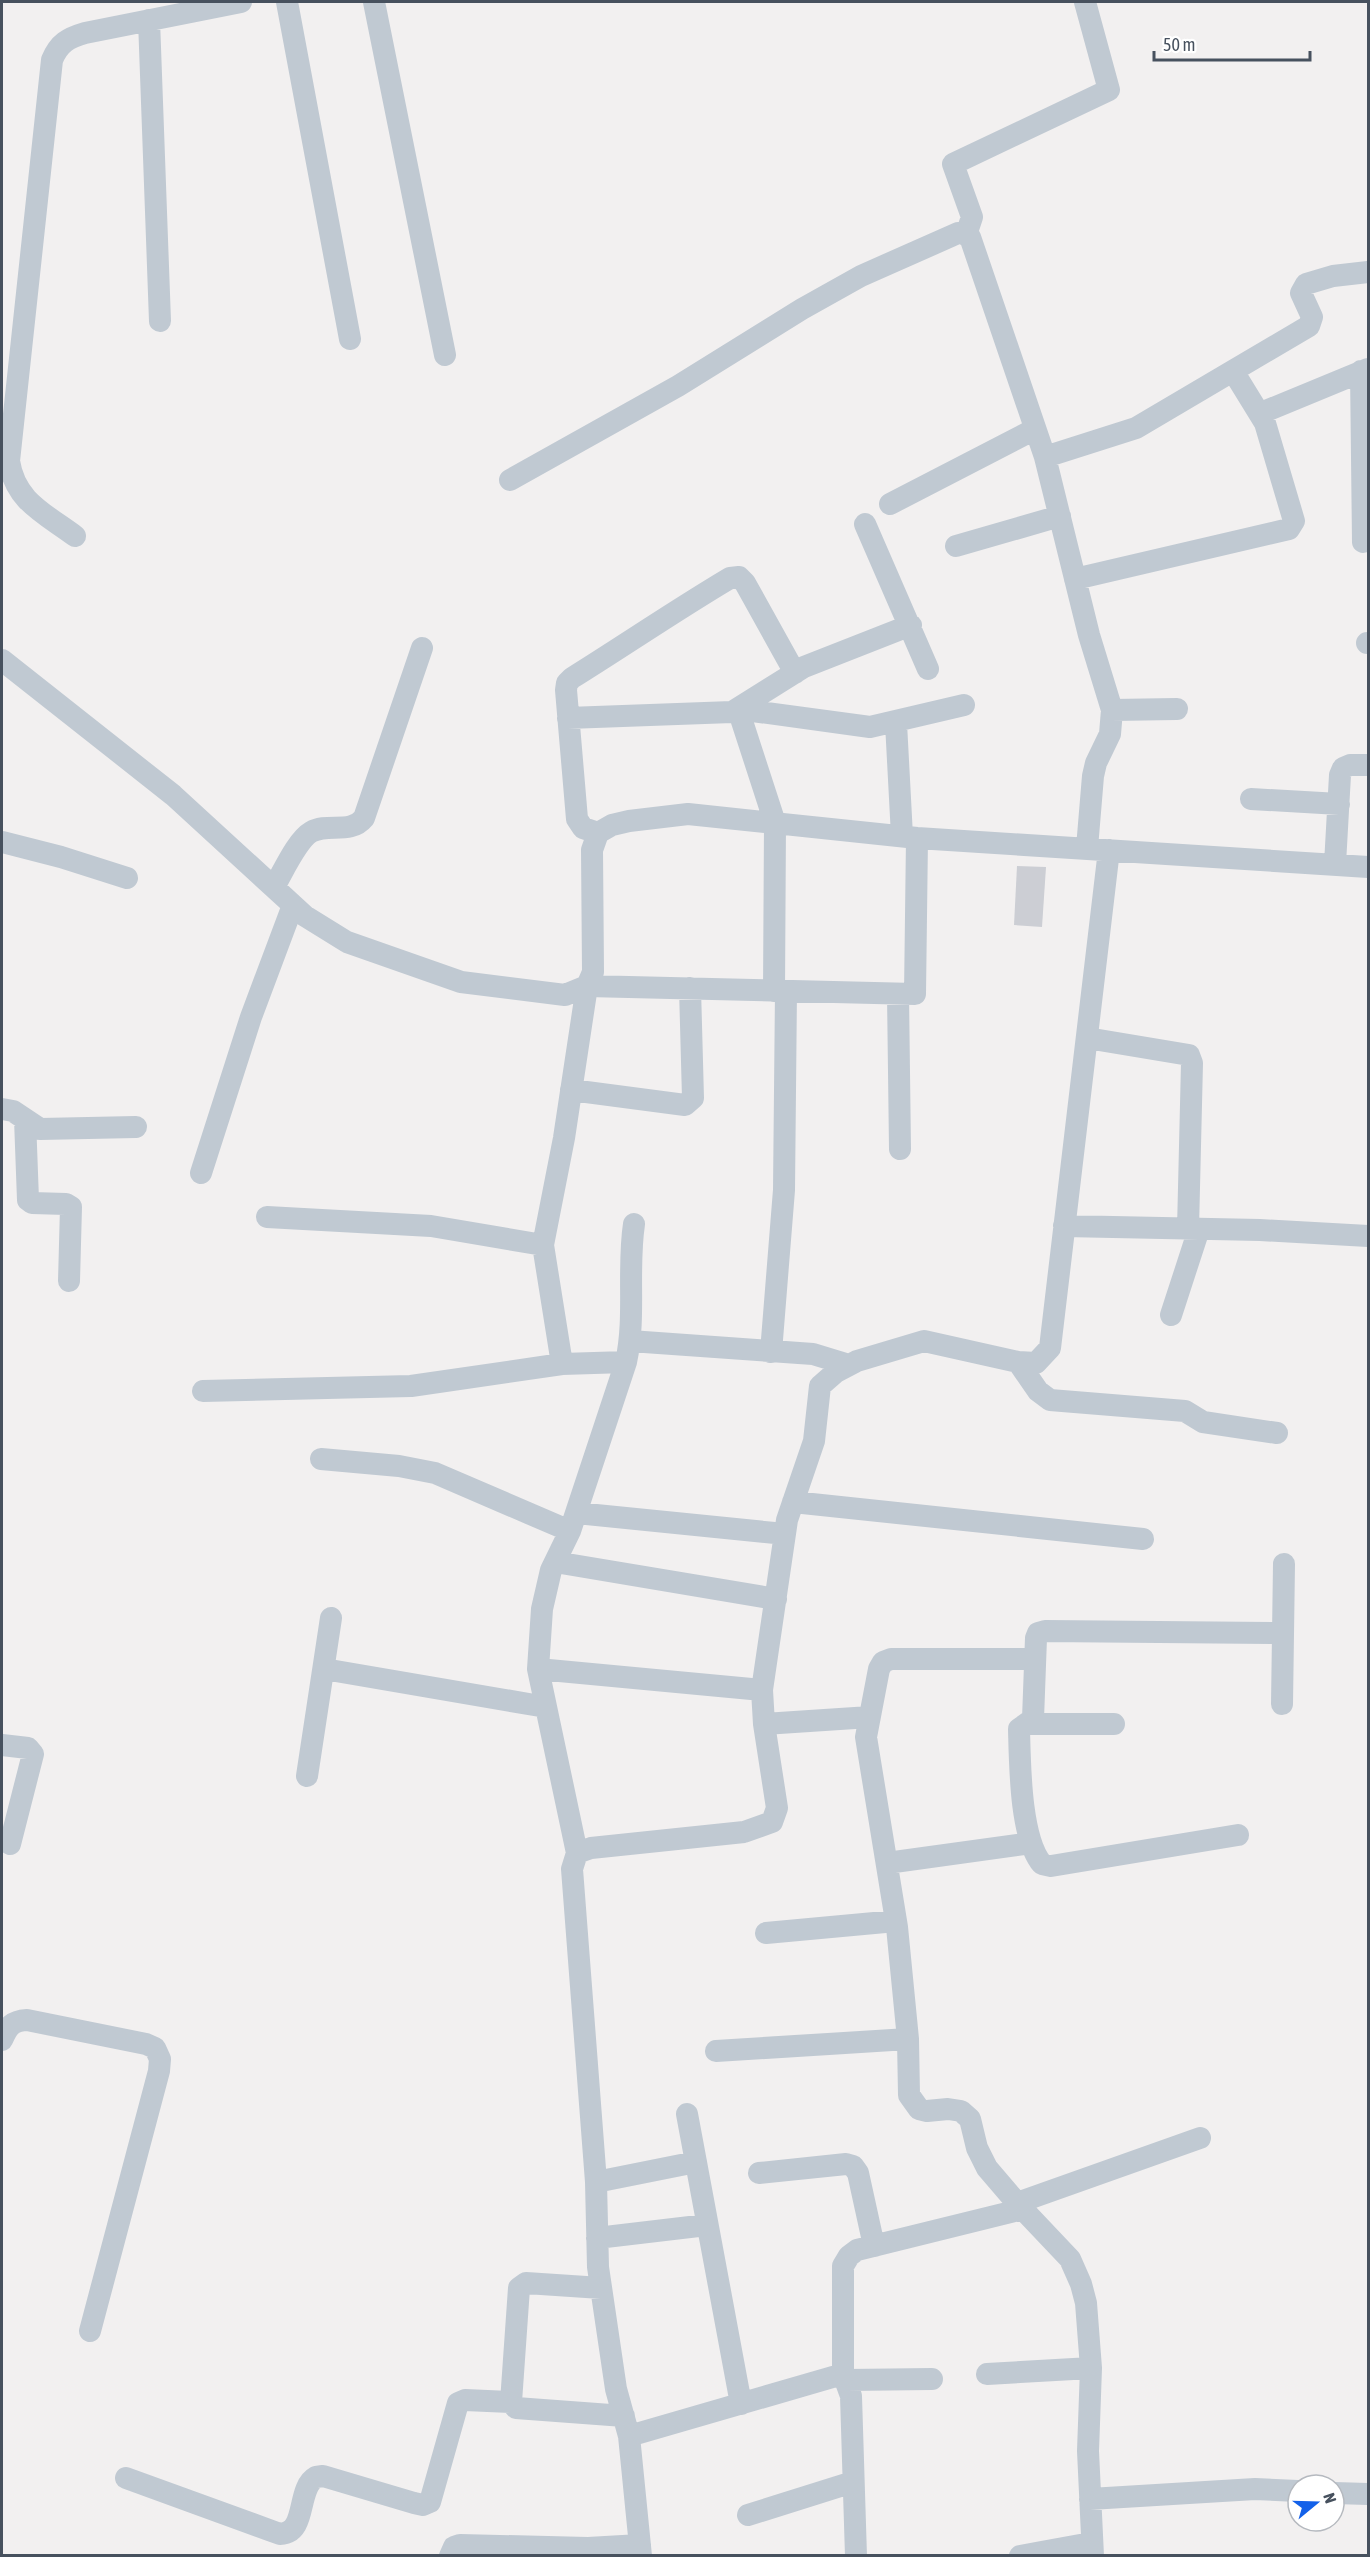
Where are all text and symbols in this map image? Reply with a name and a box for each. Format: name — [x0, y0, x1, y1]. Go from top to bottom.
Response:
scale bar — [1154, 24, 1310, 62]
text: 50 m — [1163, 34, 1195, 55]
north arrow — [1286, 2473, 1346, 2533]
text: N — [1320, 2491, 1340, 2506]

